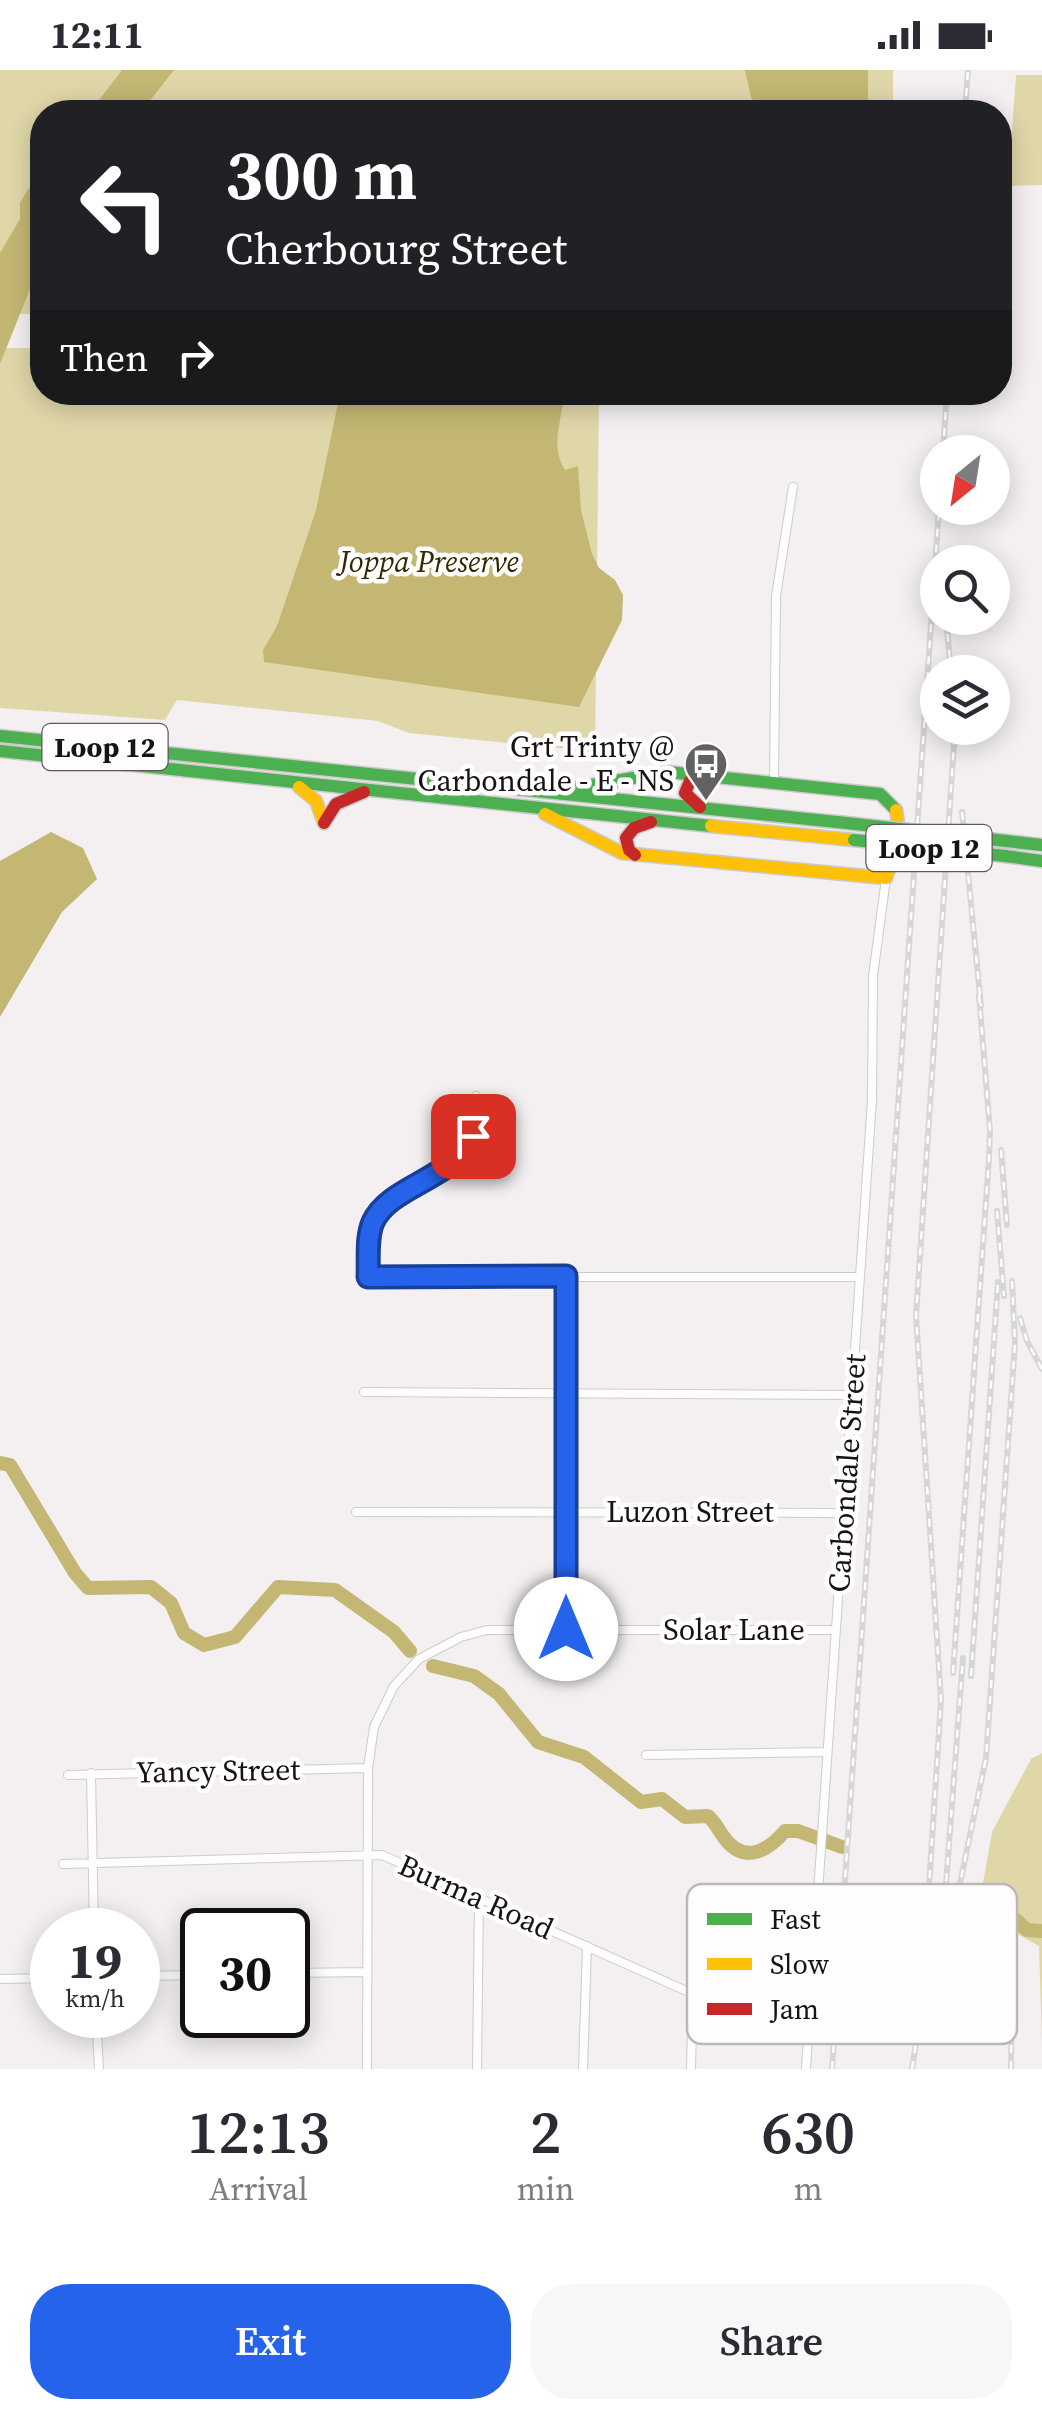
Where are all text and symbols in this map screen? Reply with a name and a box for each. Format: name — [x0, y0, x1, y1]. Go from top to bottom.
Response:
text: 12:11 — [50, 9, 144, 61]
text: 300 m — [225, 126, 417, 222]
icon: left — [60, 140, 190, 270]
text: Cherbourg Street — [225, 217, 567, 279]
icon: right — [168, 330, 223, 385]
text: Then — [60, 332, 148, 384]
north arrow — [920, 435, 1010, 525]
map controls — [920, 435, 1010, 745]
park label: Joppa Preserve — [335, 541, 519, 582]
button: search — [920, 545, 1010, 635]
button: layers — [920, 655, 1010, 745]
road number: Loop 12 — [42, 724, 168, 770]
place label: Grt Trinty @ Carbondale - E - NS — [418, 726, 674, 801]
bus stop icon: Grt Trinty @ Carbondale - E - NS — [683, 741, 729, 802]
road number: Loop 12 — [866, 825, 992, 871]
pin — [431, 1094, 516, 1179]
icon: arrive — [446, 1109, 501, 1164]
street label: Carbondale Street — [818, 1352, 875, 1594]
street label: Luzon Street — [606, 1491, 774, 1532]
position arrow — [514, 1577, 618, 1681]
street label: Solar Lane — [663, 1609, 805, 1650]
street label: Yancy Street — [135, 1749, 301, 1792]
street label: Burma Road — [392, 1844, 560, 1949]
legend — [687, 1884, 1017, 2044]
text: Fast — [770, 1900, 821, 1938]
speed limit sign: 30 — [180, 1908, 310, 2038]
text: 19 — [68, 1926, 122, 1995]
text: Slow — [770, 1945, 830, 1983]
text: km/h — [65, 1981, 125, 2015]
text: Jam — [769, 1990, 819, 2028]
text: 12:13 — [187, 2091, 330, 2173]
text: 2 — [530, 2091, 561, 2173]
text: 630 — [761, 2091, 855, 2173]
text: Arrival — [209, 2167, 308, 2211]
text: min — [517, 2167, 574, 2211]
text: m — [794, 2167, 823, 2211]
button: Exit — [30, 2284, 511, 2399]
button: Share — [531, 2284, 1012, 2399]

